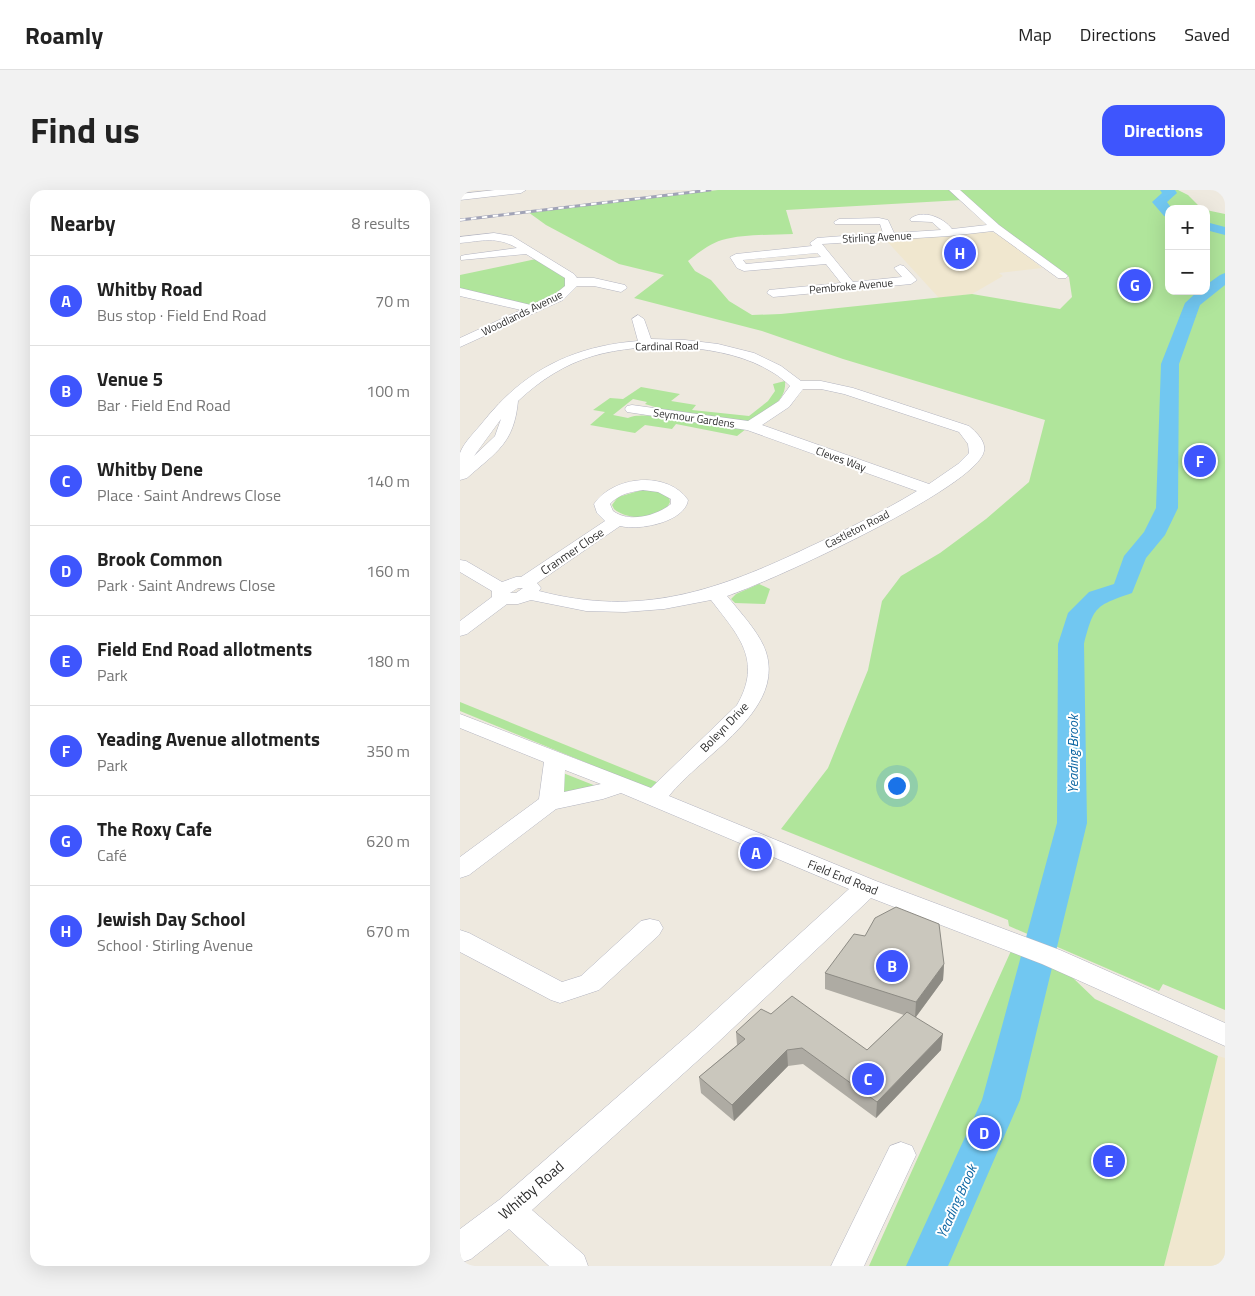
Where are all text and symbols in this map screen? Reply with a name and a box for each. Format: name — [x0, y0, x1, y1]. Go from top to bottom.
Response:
text: Roamly — [25, 17, 103, 53]
text: Map — [1018, 21, 1052, 48]
text: Directions — [1080, 21, 1156, 48]
text: Saved — [1184, 21, 1230, 48]
text: Find us — [30, 103, 140, 157]
button: Directions — [1102, 105, 1225, 156]
map controls — [1165, 205, 1210, 295]
button: + — [1165, 205, 1210, 250]
text: Nearby — [50, 207, 115, 239]
text: 8 results — [351, 211, 410, 235]
street label: Stirling Avenue — [842, 227, 912, 247]
pin: H — [944, 234, 976, 272]
button: − — [1165, 250, 1210, 295]
pin: G — [1119, 266, 1151, 304]
text: Whitby Road — [97, 274, 203, 303]
street label: Pembroke Avenue — [808, 274, 894, 298]
street label: Woodlands Avenue — [479, 286, 566, 340]
text: A — [61, 289, 71, 313]
text: 70 m — [375, 289, 410, 313]
text: Bus stop · Field End Road — [97, 303, 267, 327]
street label: Cardinal Road — [635, 337, 699, 355]
text: Venue 5 — [97, 364, 163, 393]
text: B — [61, 379, 71, 403]
text: 100 m — [366, 379, 410, 403]
text: Bar · Field End Road — [97, 393, 231, 417]
street label: Seymour Gardens — [652, 404, 736, 432]
street label: Cleves Way — [814, 442, 869, 476]
pin: F — [1184, 442, 1216, 480]
text: Whitby Dene — [97, 454, 203, 483]
text: C — [62, 469, 70, 493]
text: 140 m — [366, 469, 410, 493]
text: Place · Saint Andrews Close — [97, 483, 281, 507]
street label: Castleton Road — [822, 506, 892, 552]
street label: Cranmer Close — [536, 523, 608, 579]
text: Brook Common — [97, 544, 223, 573]
text: D — [61, 559, 71, 583]
text: 160 m — [366, 559, 410, 583]
text: Park · Saint Andrews Close — [97, 573, 275, 597]
text: Field End Road allotments — [97, 634, 312, 663]
text: E — [62, 649, 70, 673]
text: 180 m — [366, 649, 410, 673]
text: Park — [97, 663, 128, 687]
street label: Boleyn Drive — [695, 698, 753, 756]
water label: Yeading Brook — [1062, 713, 1083, 793]
text: Yeading Avenue allotments — [97, 724, 320, 753]
text: F — [62, 739, 70, 763]
text: 350 m — [366, 739, 410, 763]
text: Park — [97, 753, 128, 777]
your location — [884, 773, 910, 799]
text: The Roxy Cafe — [97, 814, 212, 843]
text: G — [61, 829, 71, 853]
text: 620 m — [366, 829, 410, 853]
pin: A — [740, 834, 772, 872]
text: Café — [97, 843, 127, 867]
street label: Field End Road — [805, 854, 881, 900]
text: Jewish Day School — [97, 904, 246, 933]
text: H — [61, 919, 71, 943]
text: 670 m — [366, 919, 410, 943]
text: School · Stirling Avenue — [97, 933, 253, 957]
pin: B — [876, 947, 908, 985]
pin: C — [852, 1060, 884, 1098]
pin: D — [968, 1114, 1000, 1152]
pin: E — [1093, 1142, 1125, 1180]
street label: Whitby Road — [493, 1155, 569, 1225]
water label: Yeading Brook — [930, 1159, 982, 1241]

